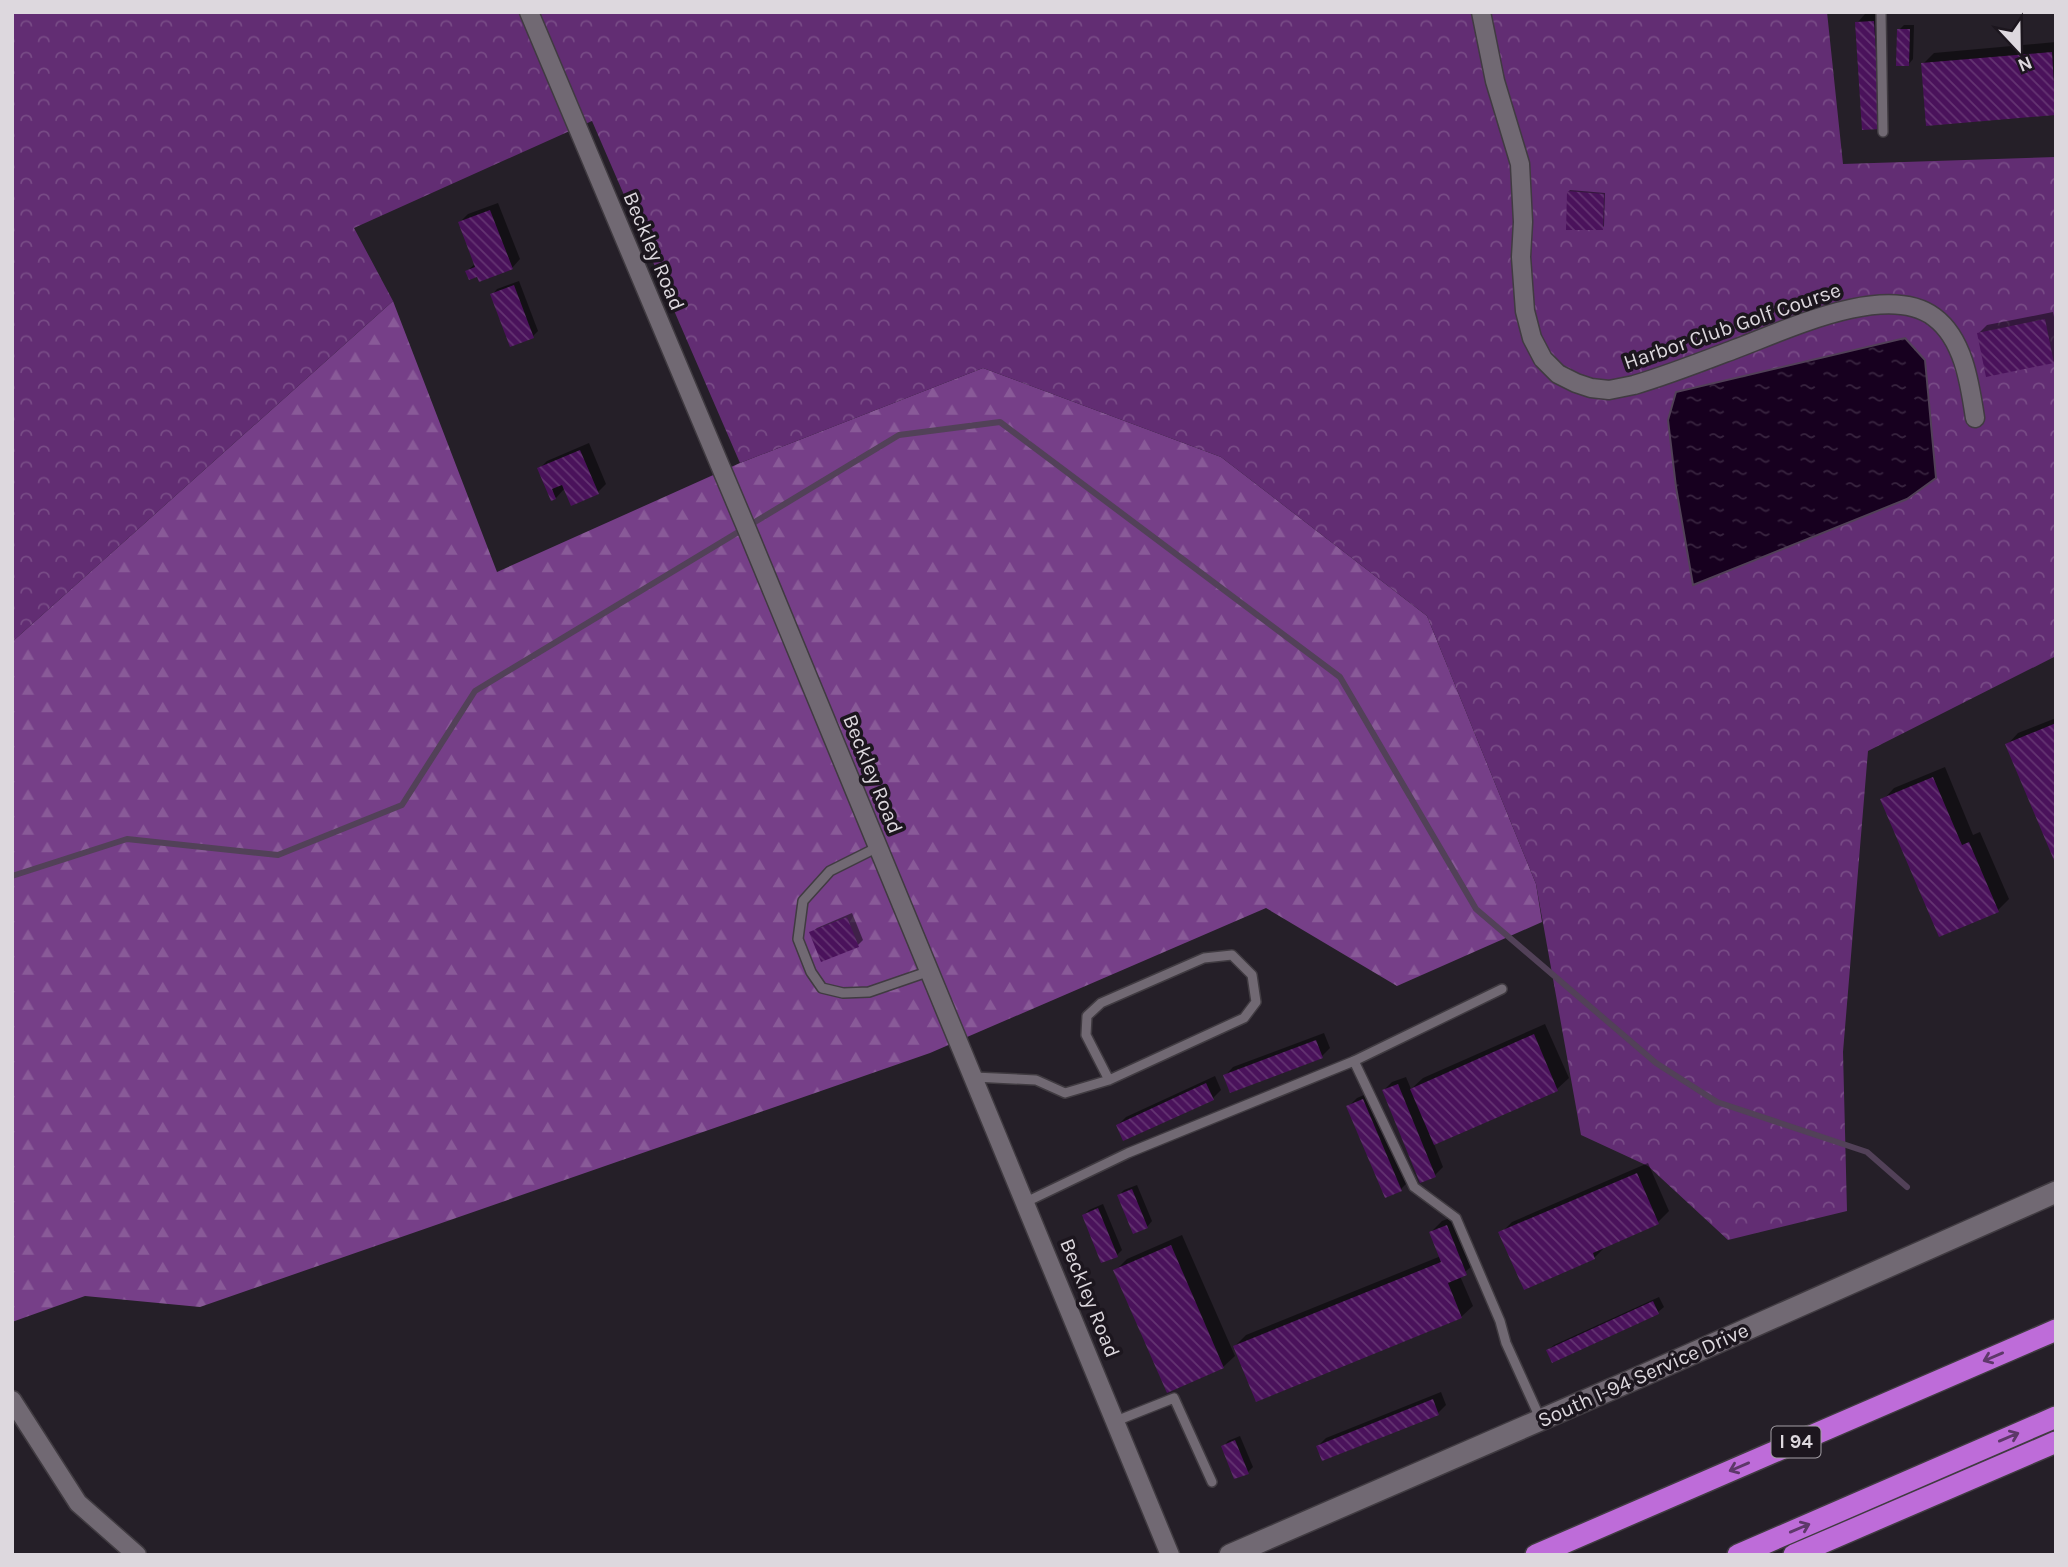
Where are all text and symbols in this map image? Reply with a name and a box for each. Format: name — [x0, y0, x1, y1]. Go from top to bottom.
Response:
north arrow — [1984, 14, 2054, 84]
text: N — [2015, 51, 2035, 77]
street label: Beckley Road — [618, 188, 690, 314]
street label: Harbor Club Golf Course — [1620, 278, 1844, 374]
street label: Beckley Road — [838, 711, 908, 837]
street label: Beckley Road — [1055, 1235, 1125, 1361]
street label: South I-94 Service Drive — [1534, 1318, 1752, 1432]
one-way arrow — [1983, 1351, 2004, 1364]
road number: I 94 — [1772, 1426, 1820, 1458]
one-way arrow — [1998, 1430, 2019, 1443]
one-way arrow — [1729, 1461, 1750, 1474]
one-way arrow — [1789, 1521, 1811, 1534]

